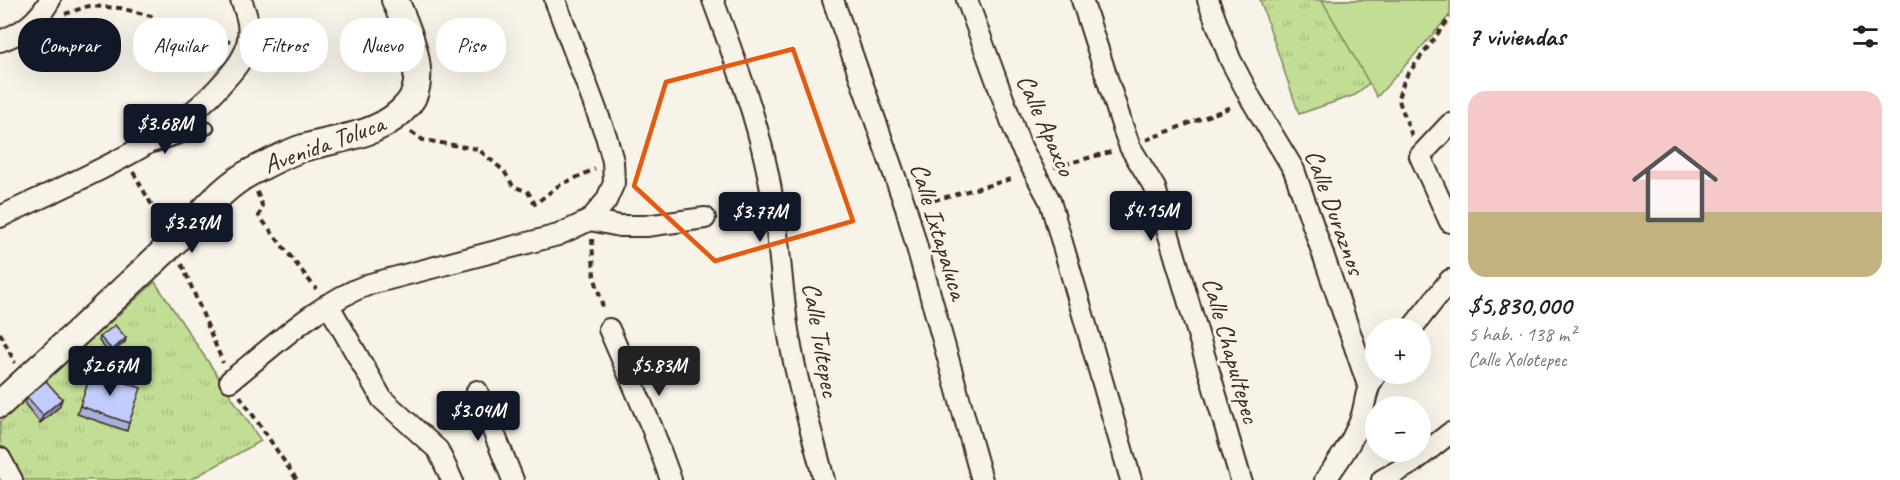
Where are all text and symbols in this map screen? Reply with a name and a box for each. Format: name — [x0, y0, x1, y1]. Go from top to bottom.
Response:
chip: Comprar — [18, 18, 121, 72]
chip: Alquilar — [133, 18, 228, 72]
chip: Filtros — [240, 18, 328, 72]
chip: Nuevo — [340, 18, 424, 72]
chip: Piso — [436, 18, 506, 72]
text: 7 viviendas — [1468, 20, 1565, 53]
icon: filters — [1849, 20, 1882, 53]
street label: Calle Apaxco — [1009, 69, 1084, 183]
pin: $3.68M — [116, 104, 214, 155]
street label: Avenida Toluca — [259, 106, 391, 181]
text: $3.68M — [138, 111, 192, 136]
icon: home — [1621, 130, 1729, 238]
street label: Calle Duraznos — [1297, 145, 1374, 281]
street label: Calle Ixtapaluca — [903, 159, 976, 305]
pin: $4.15M — [1102, 191, 1200, 242]
pin: $3.77M — [711, 192, 809, 243]
text: $4.15M — [1124, 198, 1178, 223]
text: $3.77M — [733, 199, 787, 224]
pin: $3.29M — [143, 203, 241, 254]
text: $3.29M — [165, 210, 219, 235]
street label: Calle Chapultepec — [1194, 273, 1268, 428]
street label: Calle Tultepec — [795, 280, 848, 401]
text: $5,830,000 — [1468, 289, 1571, 322]
map controls — [1365, 318, 1431, 462]
button: + — [1365, 318, 1431, 384]
text: 5 hab. · 138 m² — [1468, 322, 1575, 347]
pin: $2.67M — [61, 346, 159, 397]
pin: $5.83M — [610, 346, 708, 397]
text: Calle Xolotepec — [1468, 347, 1567, 372]
text: $2.67M — [83, 353, 137, 378]
text: $5.83M — [632, 353, 686, 378]
pin: $3.04M — [429, 391, 527, 442]
button: − — [1365, 396, 1431, 462]
text: $3.04M — [451, 398, 505, 423]

